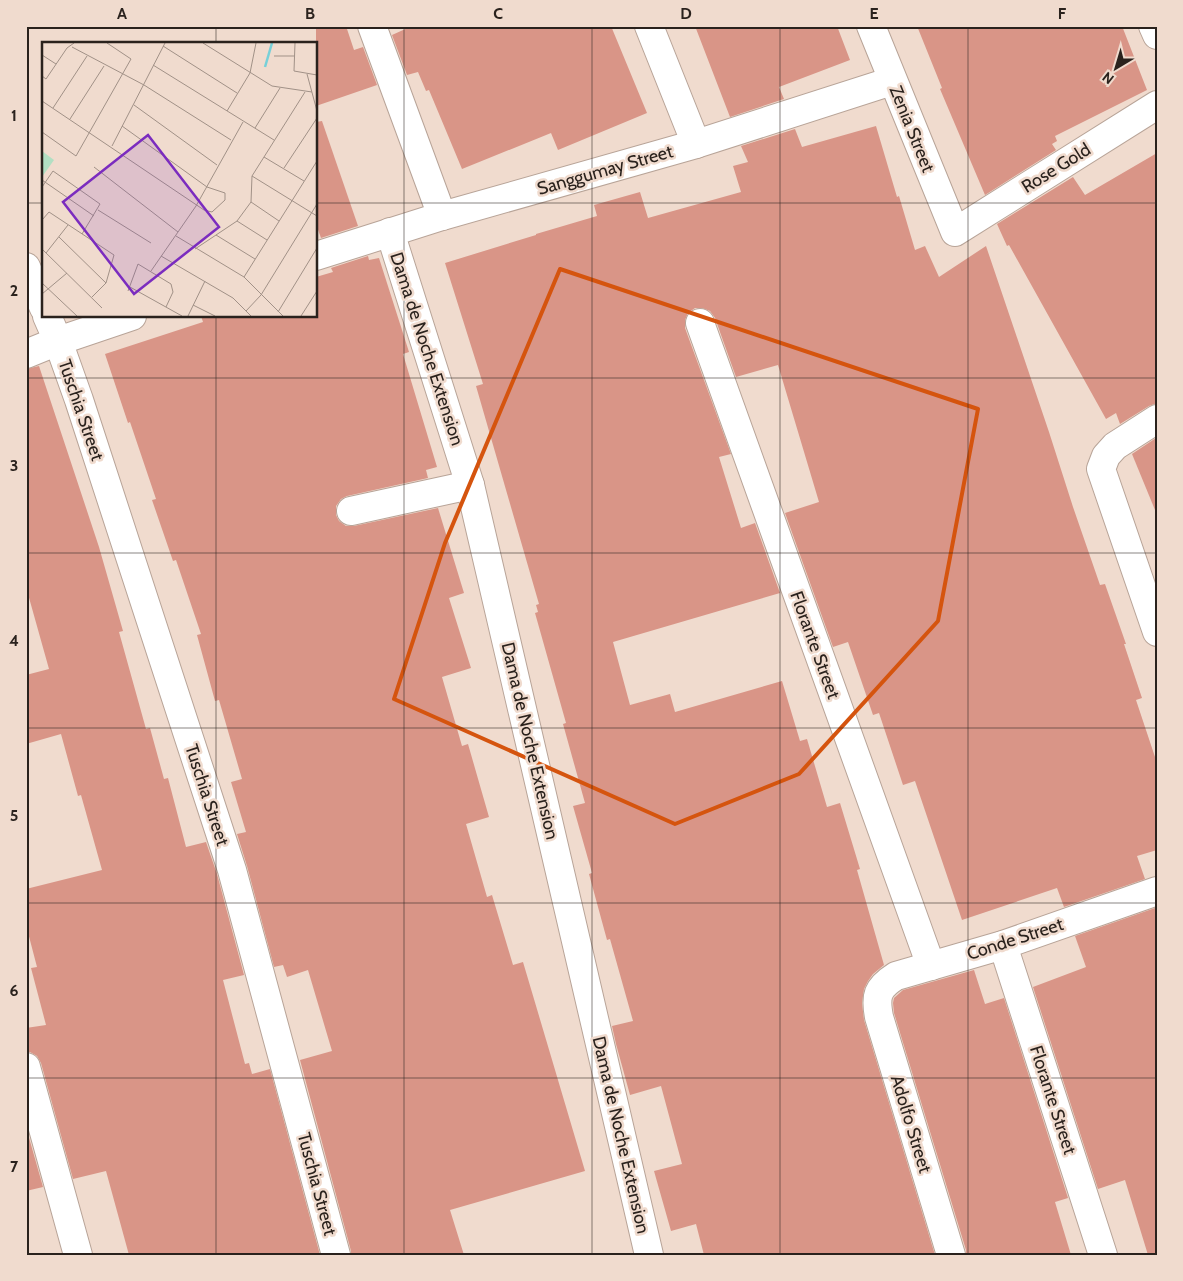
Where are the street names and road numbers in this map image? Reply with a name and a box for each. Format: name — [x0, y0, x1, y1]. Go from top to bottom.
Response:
street label: Zenia Street — [885, 83, 939, 175]
street label: Rose Gold — [1017, 138, 1095, 198]
street label: Sanggumay Street — [535, 140, 675, 200]
street label: Dama de Noche Extension — [385, 250, 469, 448]
street label: Tuschia Street — [53, 356, 109, 464]
street label: Florante Street — [785, 588, 845, 702]
street label: Dama de Noche Extension — [497, 640, 563, 842]
street label: Tuschia Street — [180, 741, 234, 849]
street label: Conde Street — [964, 913, 1066, 965]
street label: Dama de Noche Extension — [588, 1034, 654, 1236]
street label: Florante Street — [1025, 1043, 1081, 1157]
street label: Adolfo Street — [886, 1072, 936, 1176]
street label: Tuschia Street — [293, 1130, 341, 1238]

